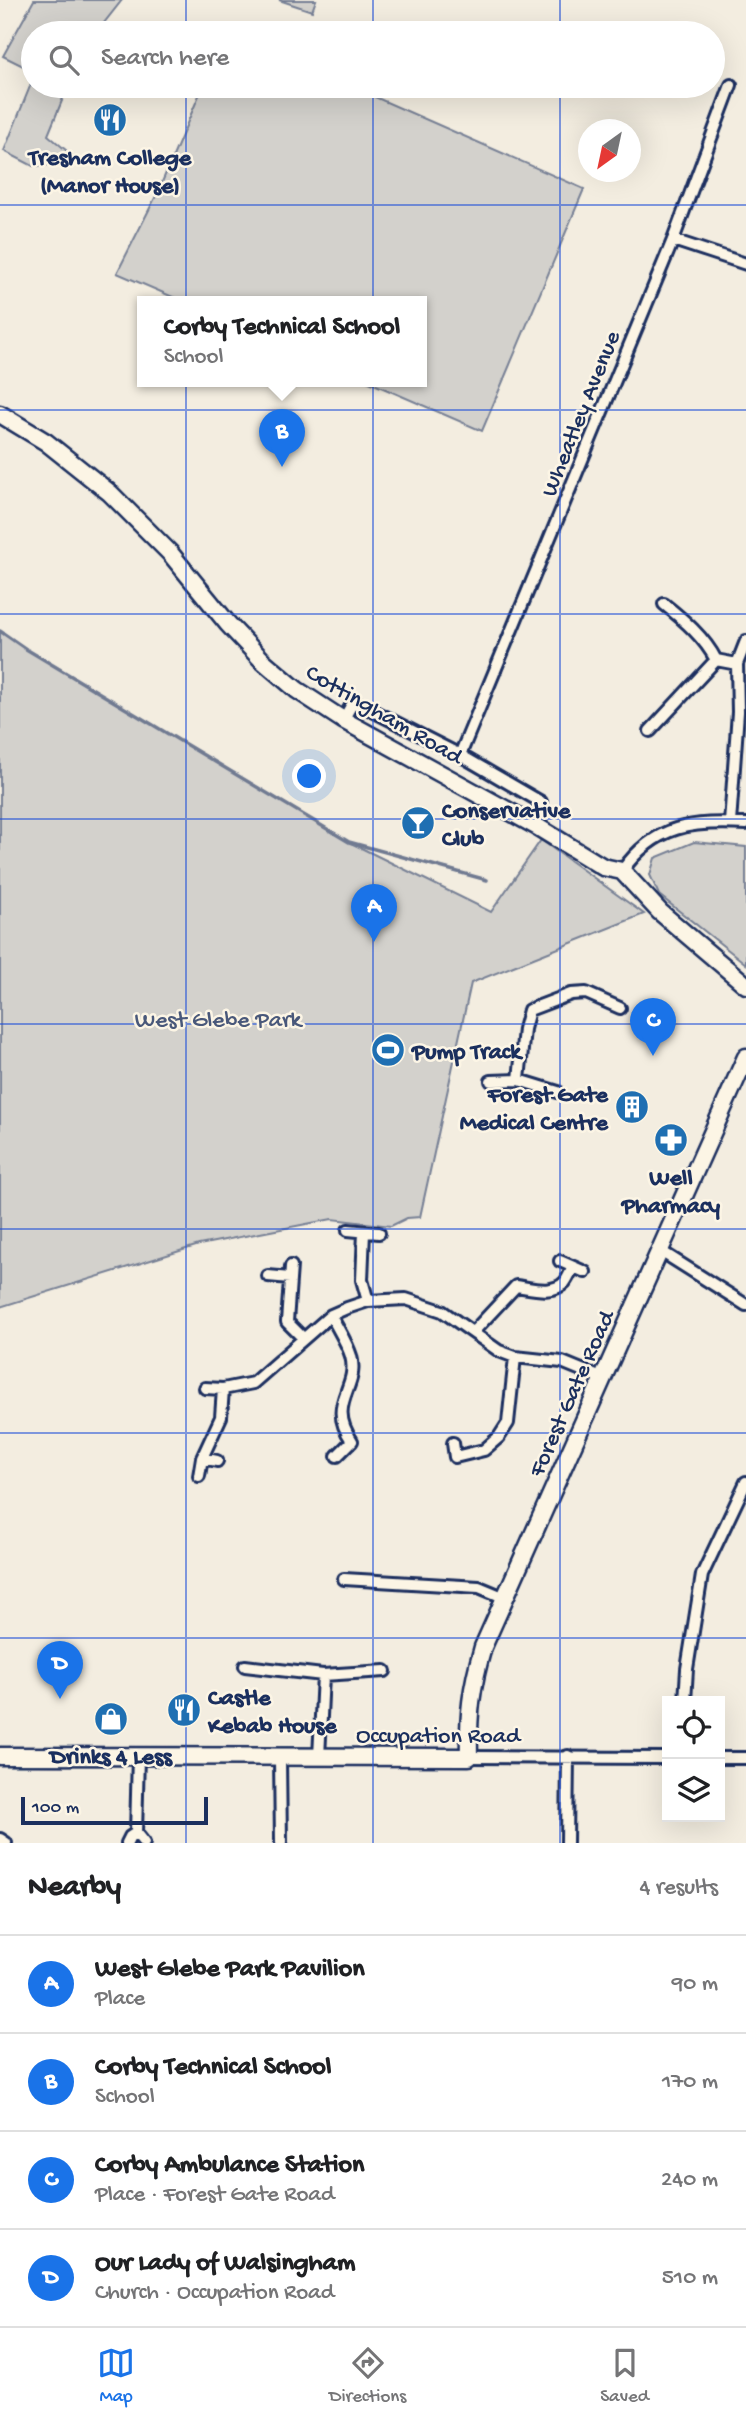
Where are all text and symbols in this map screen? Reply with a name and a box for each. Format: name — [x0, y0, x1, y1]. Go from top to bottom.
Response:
search box — [21, 21, 725, 98]
icon: search — [45, 41, 83, 79]
text: Search here — [101, 44, 229, 75]
restaurant icon: Tresham College (Manor House) — [91, 101, 129, 139]
north arrow — [578, 119, 641, 182]
place label: Tresham College (Manor House) — [27, 145, 193, 202]
popup — [137, 296, 427, 387]
text: Corby Technical School — [164, 313, 400, 344]
street label: Wheatley Avenue — [536, 327, 629, 501]
text: School — [164, 344, 224, 371]
pin: B — [259, 409, 305, 467]
street label: Cottingham Road — [299, 659, 469, 774]
your location — [292, 759, 326, 793]
place label: Conservative Club — [442, 798, 572, 855]
bar icon: Conservative Club — [399, 804, 437, 842]
pin: A — [351, 884, 397, 942]
pin: C — [630, 998, 676, 1056]
park label: West Glebe Park — [135, 1007, 304, 1036]
sports icon: Pump Track — [369, 1031, 407, 1069]
place label: Pump Track — [410, 1039, 524, 1068]
place label: Forest Gate Medical Centre — [460, 1082, 610, 1139]
building icon: Forest Gate Medical Centre — [613, 1088, 651, 1126]
pharmacy icon: Well Pharmacy — [652, 1121, 690, 1159]
place label: Well Pharmacy — [620, 1165, 720, 1222]
street label: Forest Gate Road — [523, 1305, 624, 1483]
pin: D — [37, 1641, 83, 1699]
place label: Castle Kebab House — [207, 1685, 338, 1742]
restaurant icon: Castle Kebab House — [165, 1691, 203, 1729]
map controls — [662, 1696, 725, 1822]
button: locate — [662, 1696, 725, 1759]
shop icon: Drinks 4 Less — [92, 1700, 130, 1738]
street label: Occupation Road — [356, 1723, 522, 1752]
place label: Drinks 4 Less — [48, 1744, 173, 1773]
button: layers — [662, 1759, 725, 1822]
scale bar — [21, 1794, 208, 1826]
text: 100 m — [32, 1797, 79, 1820]
text: Nearby — [28, 1871, 121, 1906]
text: 4 results — [639, 1875, 718, 1902]
text: West Glebe Park Pavilion — [95, 1955, 365, 1986]
text: A — [44, 1971, 58, 1998]
text: 90 m — [672, 1971, 718, 1998]
text: Place — [95, 1986, 145, 2013]
text: Corby Technical School — [95, 2053, 331, 2084]
text: B — [45, 2069, 57, 2096]
text: 170 m — [662, 2069, 718, 2096]
text: School — [95, 2084, 155, 2111]
text: Corby Ambulance Station — [95, 2151, 364, 2182]
text: C — [45, 2167, 57, 2194]
text: 240 m — [661, 2167, 718, 2194]
text: Place · Forest Gate Road — [95, 2182, 335, 2209]
text: Our Lady of Walsingham — [95, 2249, 355, 2280]
text: D — [44, 2265, 59, 2292]
text: 510 m — [662, 2265, 718, 2292]
text: Church · Occupation Road — [95, 2280, 334, 2307]
tab: Map — [97, 2344, 135, 2409]
tab: Directions — [329, 2344, 406, 2409]
tab: Saved — [600, 2344, 649, 2409]

